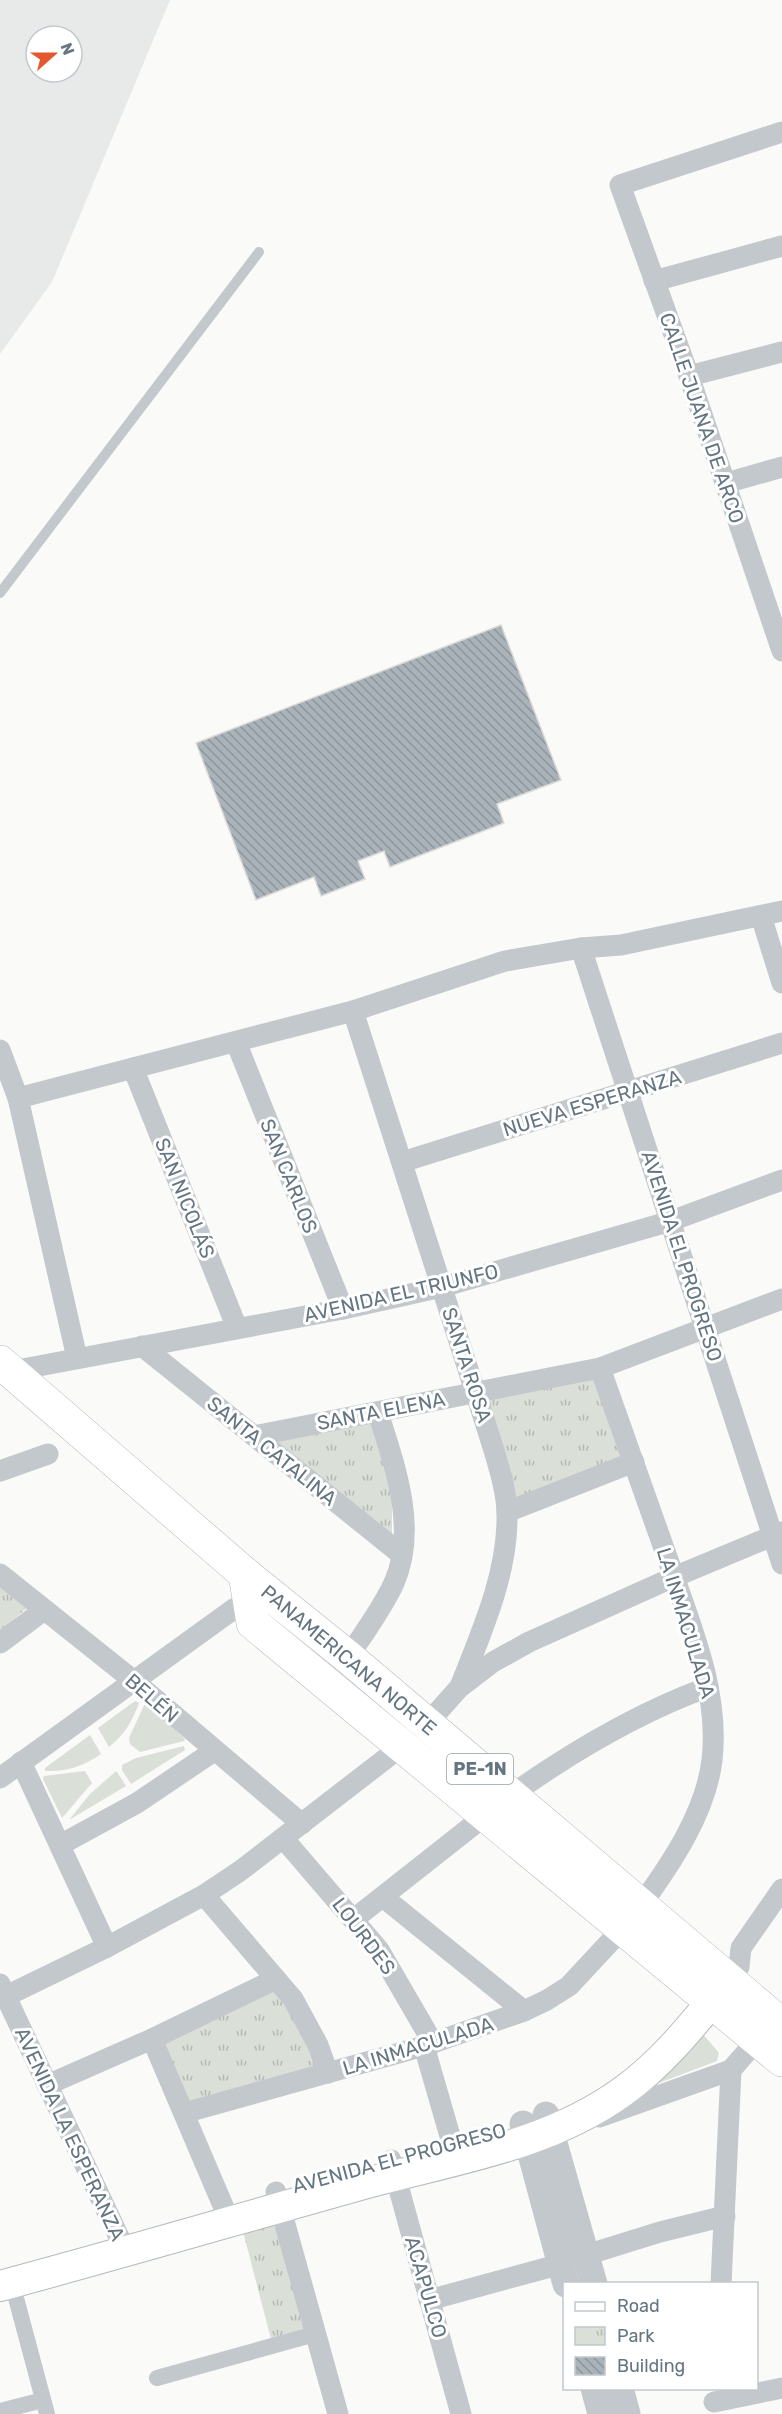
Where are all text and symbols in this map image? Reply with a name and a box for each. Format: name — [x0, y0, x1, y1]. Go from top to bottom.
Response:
north arrow — [24, 24, 84, 84]
text: N — [57, 40, 78, 58]
street label: CALLE JUANA DE ARCO — [655, 309, 749, 527]
street label: NUEVA ESPERANZA — [500, 1064, 684, 1142]
street label: SAN CARLOS — [255, 1115, 323, 1237]
street label: SAN NICOLÁS — [150, 1134, 220, 1262]
street label: AVENIDA EL PROGRESO — [637, 1148, 727, 1364]
street label: AVENIDA EL TRIUNFO — [301, 1259, 501, 1327]
street label: SANTA ROSA — [437, 1304, 497, 1426]
street label: SANTA ELENA — [315, 1387, 447, 1435]
street label: SANTA CATALINA — [202, 1391, 342, 1511]
street label: LA INMACULADA — [652, 1545, 720, 1701]
street label: PANAMERICANA NORTE — [256, 1580, 442, 1740]
street label: BELÉN — [120, 1668, 184, 1728]
road number: PE-1N — [447, 1754, 513, 1784]
street label: LOURDES — [327, 1893, 401, 1979]
street label: LA INMACULADA — [340, 2012, 496, 2080]
street label: AVENIDA LA ESPERANZA — [10, 2023, 130, 2245]
street label: AVENIDA EL PROGRESO — [289, 2118, 509, 2198]
street label: ACAPULCO — [400, 2233, 452, 2341]
legend — [563, 2282, 758, 2390]
text: Road — [617, 2295, 660, 2317]
text: Park — [617, 2325, 655, 2347]
text: Building — [617, 2355, 685, 2377]

